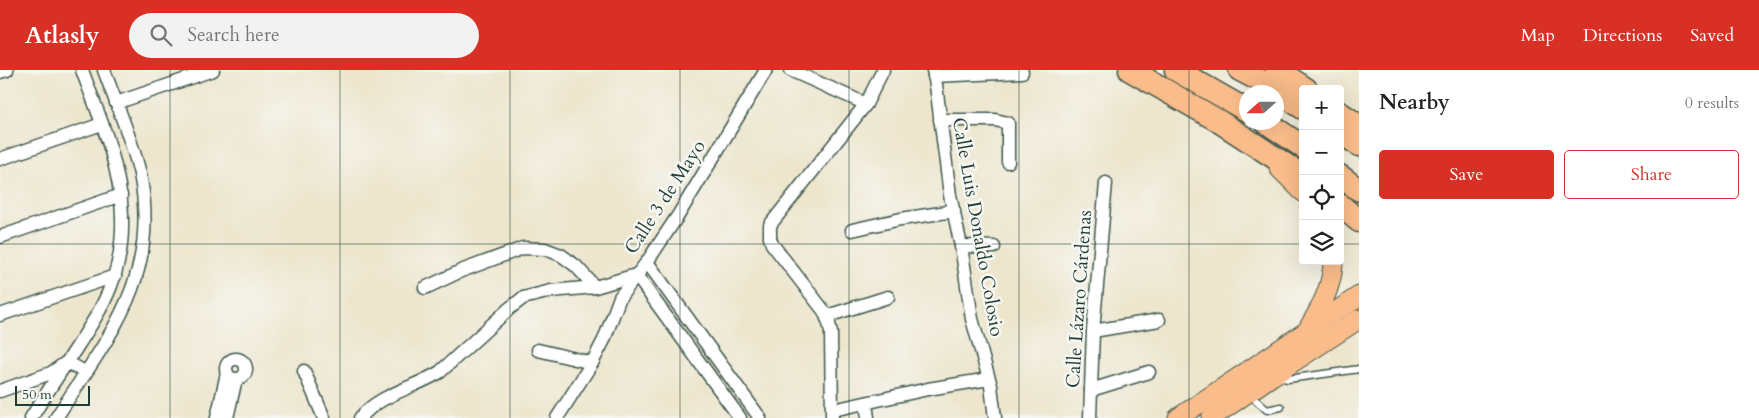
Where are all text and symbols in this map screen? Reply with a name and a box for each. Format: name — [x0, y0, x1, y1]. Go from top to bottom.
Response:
search box — [129, 13, 479, 58]
text: Atlasly — [25, 19, 99, 52]
icon: search — [147, 21, 175, 49]
text: Search here — [187, 22, 280, 48]
text: Map — [1521, 23, 1555, 48]
text: Directions — [1583, 23, 1662, 48]
text: Saved — [1690, 23, 1734, 48]
north arrow — [1239, 85, 1284, 130]
map controls — [1299, 85, 1344, 265]
button: + — [1299, 85, 1344, 130]
text: Nearby — [1379, 88, 1450, 117]
text: 0 results — [1685, 92, 1739, 114]
street label: Calle Luis Donaldo Colosio — [946, 116, 1010, 338]
button: − — [1299, 130, 1344, 175]
street label: Calle 3 de Mayo — [618, 135, 712, 259]
button: Save — [1379, 150, 1554, 199]
button: Share — [1564, 150, 1739, 199]
button: locate — [1299, 175, 1344, 220]
street label: Calle Lázaro Cárdenas — [1060, 209, 1098, 389]
button: layers — [1299, 220, 1344, 265]
scale bar — [15, 383, 90, 406]
text: 50 m — [22, 385, 52, 404]

